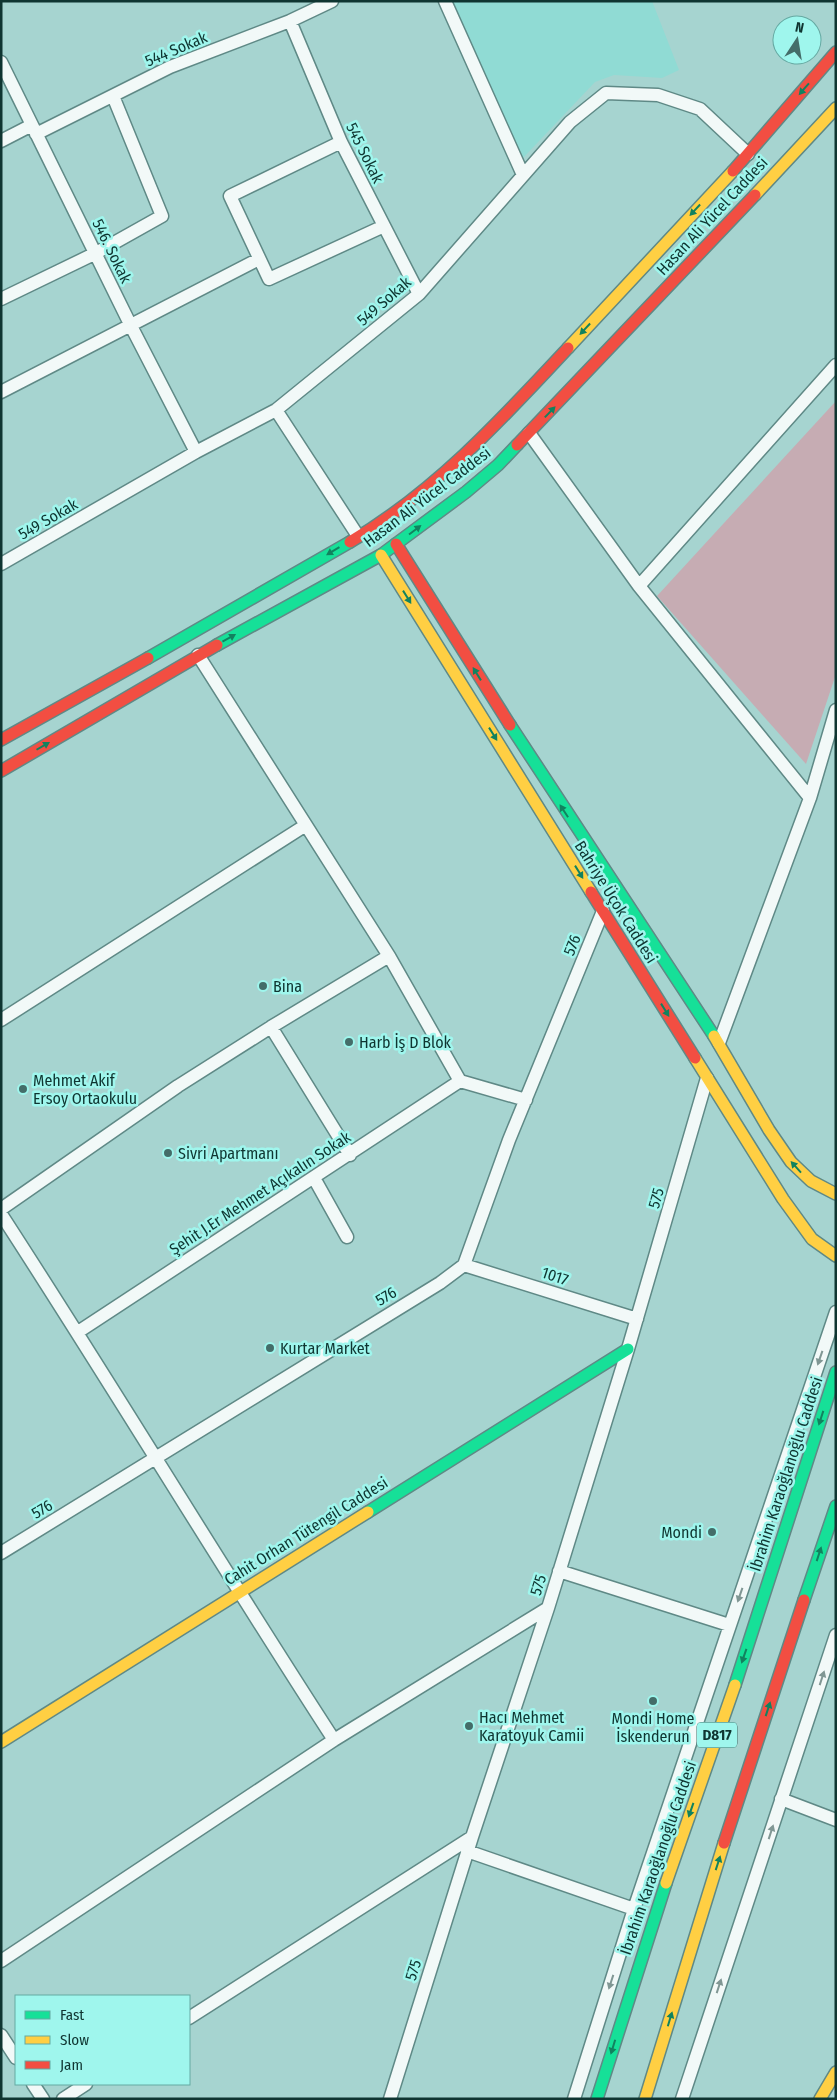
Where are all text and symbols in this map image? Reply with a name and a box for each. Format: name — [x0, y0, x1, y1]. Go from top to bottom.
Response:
north arrow — [772, 15, 822, 65]
text: N — [794, 19, 805, 37]
street label: 544 Sokak — [142, 27, 210, 71]
one-way arrow — [799, 83, 810, 95]
street label: 545 Sokak — [342, 120, 388, 187]
street label: Hasan Ali Yücel Caddesi — [652, 153, 772, 279]
one-way arrow — [690, 204, 701, 217]
street label: 546. Sokak — [88, 216, 136, 287]
street label: 549 Sokak — [353, 272, 415, 330]
one-way arrow — [579, 323, 591, 335]
one-way arrow — [544, 406, 556, 418]
street label: Hasan Ali Yücel Caddesi — [360, 443, 494, 551]
street label: 549 Sokak — [15, 494, 81, 544]
one-way arrow — [408, 525, 422, 535]
one-way arrow — [327, 547, 340, 556]
one-way arrow — [402, 590, 411, 603]
one-way arrow — [222, 634, 237, 642]
one-way arrow — [472, 667, 482, 680]
one-way arrow — [488, 728, 497, 741]
one-way arrow — [36, 742, 51, 750]
one-way arrow — [559, 804, 569, 817]
street label: Bahriye Üçok Caddesi — [571, 837, 661, 967]
one-way arrow — [574, 866, 584, 879]
street label: 576 — [559, 932, 585, 958]
place label: Bina — [273, 977, 302, 996]
marker: Bina — [257, 980, 269, 992]
one-way arrow — [660, 1004, 669, 1017]
place label: Harb İş D Blok — [359, 1033, 452, 1052]
marker: Harb İş D Blok — [343, 1036, 355, 1048]
place label: Mehmet Akif Ersoy Ortaokulu — [33, 1071, 137, 1108]
marker: Mehmet Akif Ersoy Ortaokulu — [17, 1083, 29, 1095]
street label: Şehit J.Er Mehmet Açıkalın Sokak — [166, 1127, 355, 1259]
place label: Sivri Apartmanı — [178, 1144, 279, 1163]
marker: Sivri Apartmanı — [162, 1147, 174, 1159]
one-way arrow — [790, 1161, 802, 1173]
street label: 575 — [644, 1185, 668, 1211]
street label: 1017 — [539, 1263, 571, 1289]
street label: 576 — [372, 1282, 400, 1310]
place label: Kurtar Market — [280, 1339, 371, 1358]
marker: Kurtar Market — [264, 1342, 276, 1354]
one-way arrow — [816, 1351, 824, 1366]
street label: İbrahim Karaoğlanoğlu Caddesi — [745, 1374, 827, 1574]
one-way arrow — [817, 1411, 824, 1426]
street label: Cahit Orhan Tütengil Caddesi — [221, 1473, 391, 1589]
street label: 576 — [28, 1495, 56, 1523]
place label: Mondi — [661, 1523, 702, 1542]
marker: Mondi — [706, 1526, 718, 1538]
one-way arrow — [815, 1547, 823, 1562]
street label: 575 — [526, 1572, 550, 1598]
one-way arrow — [735, 1588, 743, 1603]
one-way arrow — [740, 1649, 748, 1664]
one-way arrow — [818, 1670, 826, 1685]
marker: Mondi Home İskenderun — [647, 1695, 659, 1707]
one-way arrow — [764, 1701, 772, 1716]
place label: Hacı Mehmet Karatoyuk Camii — [479, 1708, 584, 1745]
place label: Mondi Home İskenderun — [612, 1709, 695, 1746]
marker: Hacı Mehmet Karatoyuk Camii — [463, 1720, 475, 1732]
road number: D817 — [697, 1722, 737, 1748]
street label: İbrahim Karaoğlanoğlu Caddesi — [616, 1759, 700, 1957]
one-way arrow — [687, 1802, 694, 1817]
one-way arrow — [767, 1824, 775, 1839]
one-way arrow — [714, 1856, 722, 1871]
street label: 575 — [401, 1957, 425, 1983]
one-way arrow — [607, 1974, 614, 1989]
one-way arrow — [716, 1978, 724, 1993]
legend — [15, 1995, 190, 2085]
text: Fast — [60, 2006, 84, 2024]
one-way arrow — [666, 2011, 674, 2026]
text: Slow — [60, 2031, 89, 2049]
one-way arrow — [608, 2040, 616, 2055]
text: Jam — [60, 2056, 83, 2074]

